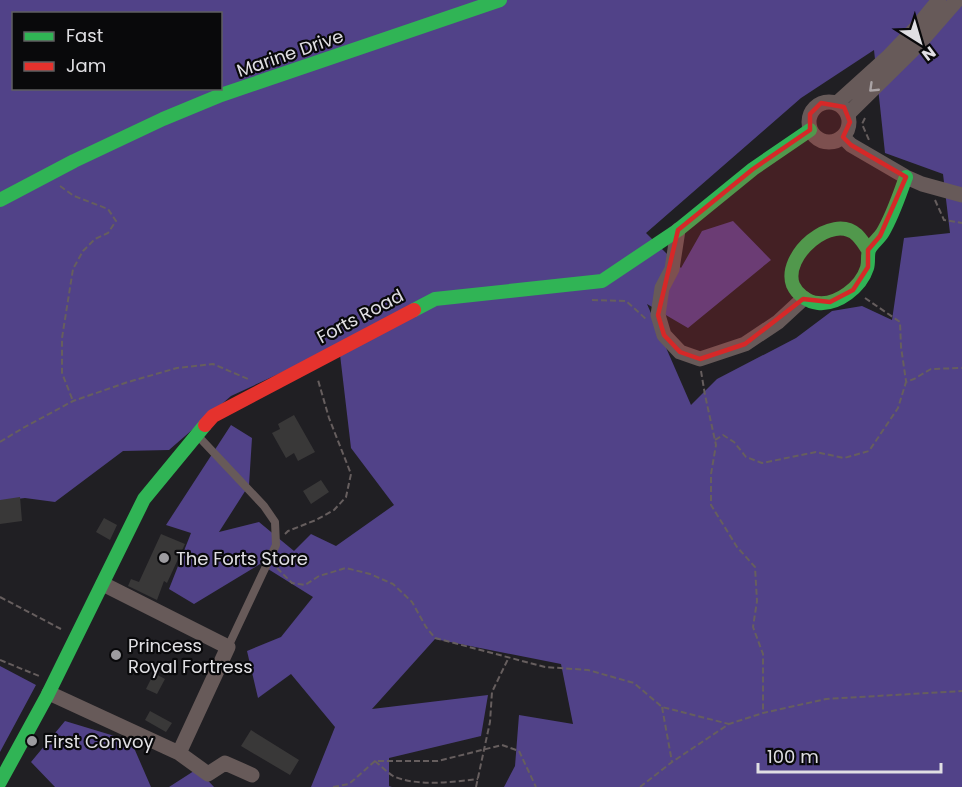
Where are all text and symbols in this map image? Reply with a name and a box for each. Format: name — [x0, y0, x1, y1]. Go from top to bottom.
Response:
legend — [12, 12, 222, 90]
north arrow — [890, 12, 950, 72]
text: Fast — [66, 23, 103, 48]
street label: Marine Drive — [233, 23, 347, 83]
text: N — [917, 41, 940, 66]
text: Jam — [66, 53, 106, 78]
one-way arrow — [870, 80, 881, 91]
street label: Forts Road — [312, 283, 408, 349]
place label: The Forts Store — [176, 546, 308, 571]
marker: The Forts Store — [157, 551, 171, 565]
place label: Princess Royal Fortress — [128, 633, 253, 679]
marker: Princess Royal Fortress — [109, 648, 123, 662]
place label: First Convoy — [44, 729, 154, 754]
marker: First Convoy — [25, 734, 39, 748]
scale bar — [758, 736, 941, 774]
text: 100 m — [767, 744, 819, 769]

